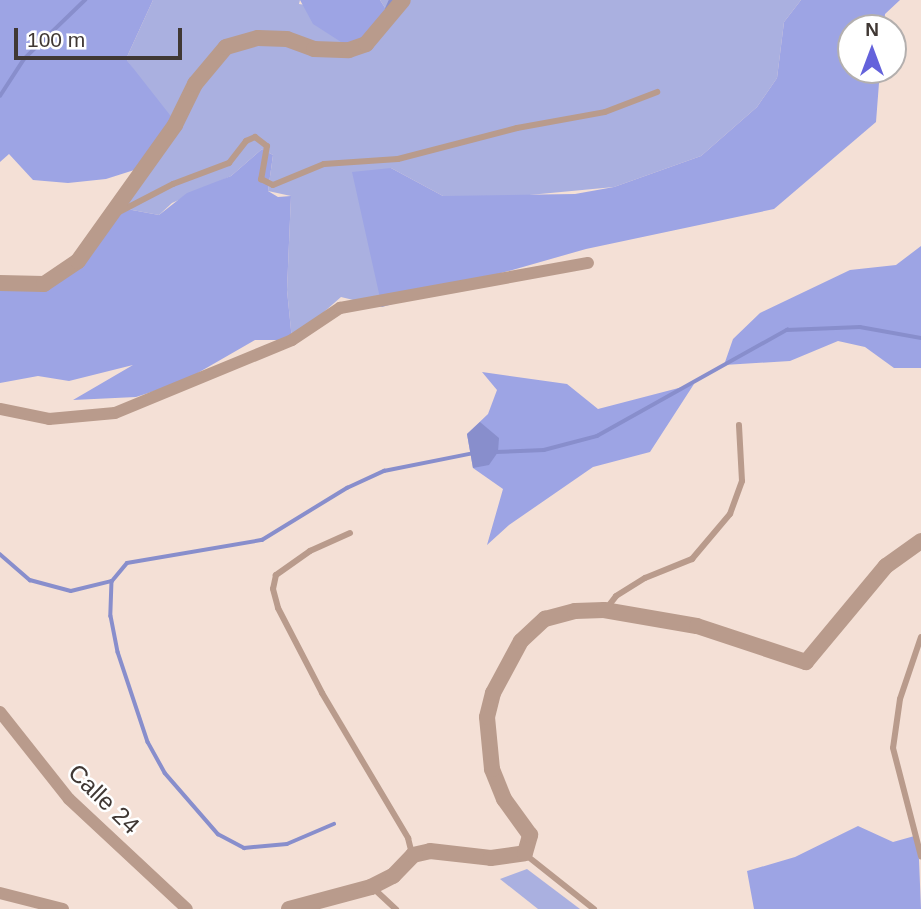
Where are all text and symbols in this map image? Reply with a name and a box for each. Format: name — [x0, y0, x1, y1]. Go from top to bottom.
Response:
scale bar — [18, 14, 186, 58]
north arrow — [837, 14, 907, 84]
text: N — [865, 19, 879, 40]
text: 100 m — [27, 28, 85, 51]
street label: Calle 24 — [62, 758, 146, 840]

